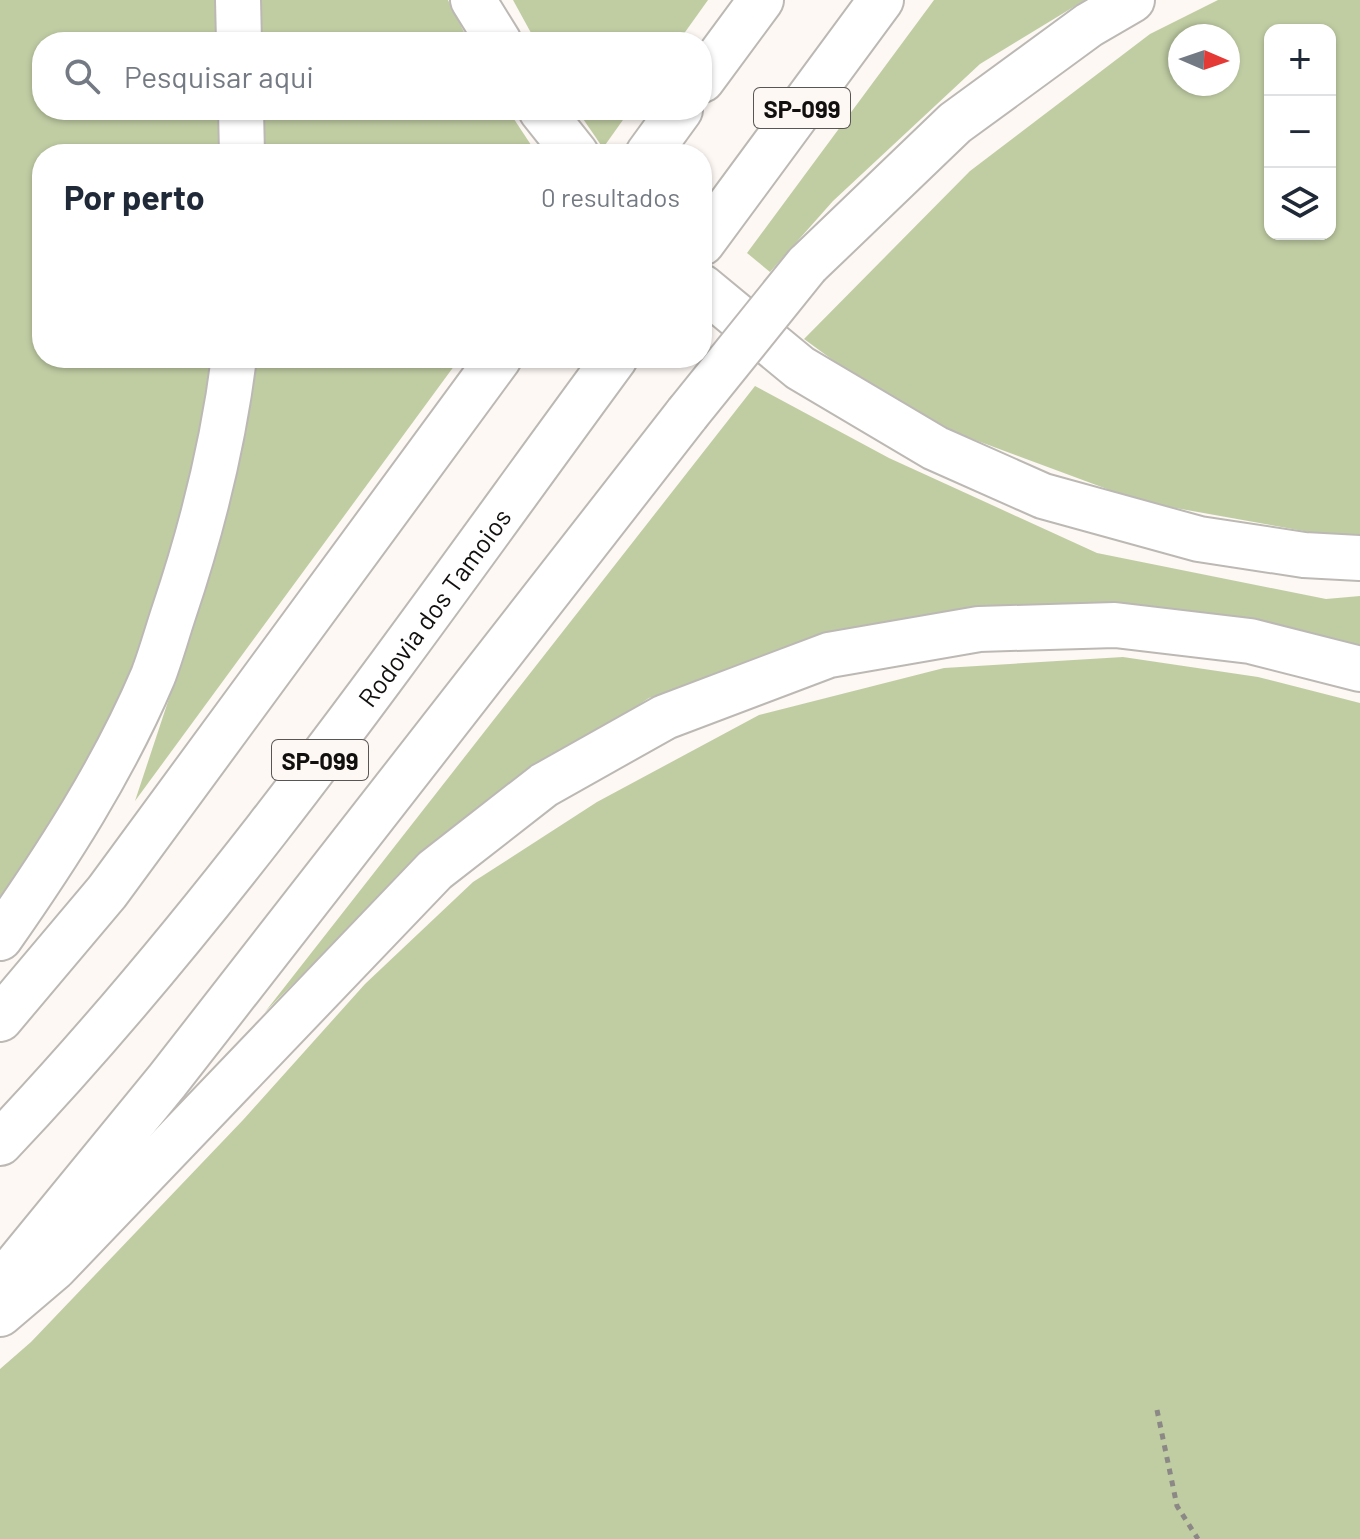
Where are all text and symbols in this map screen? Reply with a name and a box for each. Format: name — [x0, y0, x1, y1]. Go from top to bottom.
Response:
north arrow — [1168, 24, 1240, 96]
map controls — [1264, 24, 1336, 240]
button: + — [1264, 24, 1336, 96]
search box — [32, 32, 712, 120]
icon: search — [60, 54, 104, 98]
text: Pesquisar aqui — [124, 58, 314, 94]
road number: SP-099 — [754, 88, 850, 128]
button: − — [1264, 96, 1336, 168]
button: layers — [1264, 168, 1336, 240]
text: Por perto — [64, 176, 205, 217]
text: 0 resultados — [541, 181, 680, 212]
street label: Rodovia dos Tamoios — [351, 502, 516, 712]
road number: SP-099 — [272, 740, 368, 780]

